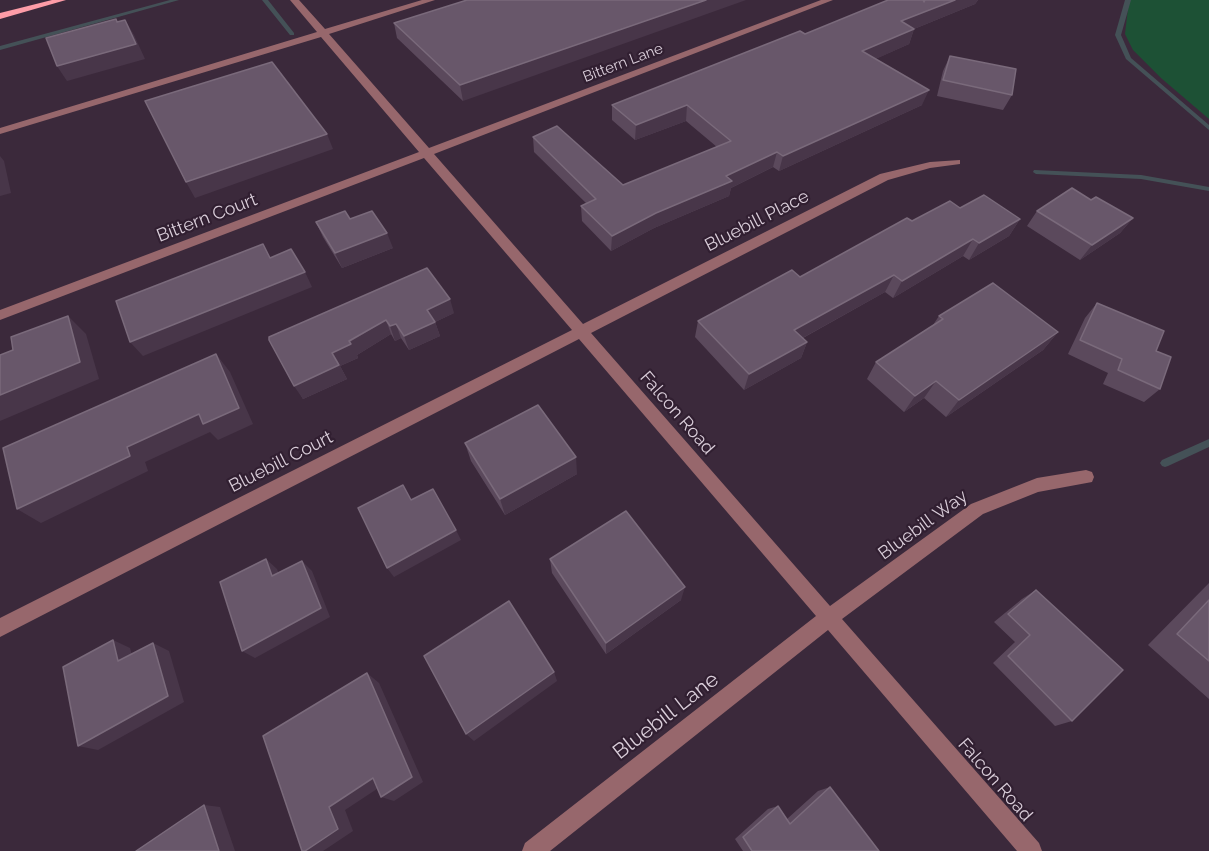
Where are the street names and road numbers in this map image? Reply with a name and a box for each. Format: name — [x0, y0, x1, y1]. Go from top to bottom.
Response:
street label: Bittern Lane — [580, 39, 666, 87]
street label: Bluebill Place — [701, 186, 813, 256]
street label: Bittern Court — [154, 189, 260, 247]
street label: Falcon Road — [635, 367, 719, 459]
street label: Bluebill Court — [225, 427, 337, 497]
street label: Bluebill Way — [874, 485, 972, 565]
street label: Bluebill Lane — [608, 667, 724, 765]
street label: Falcon Road — [953, 734, 1037, 826]

